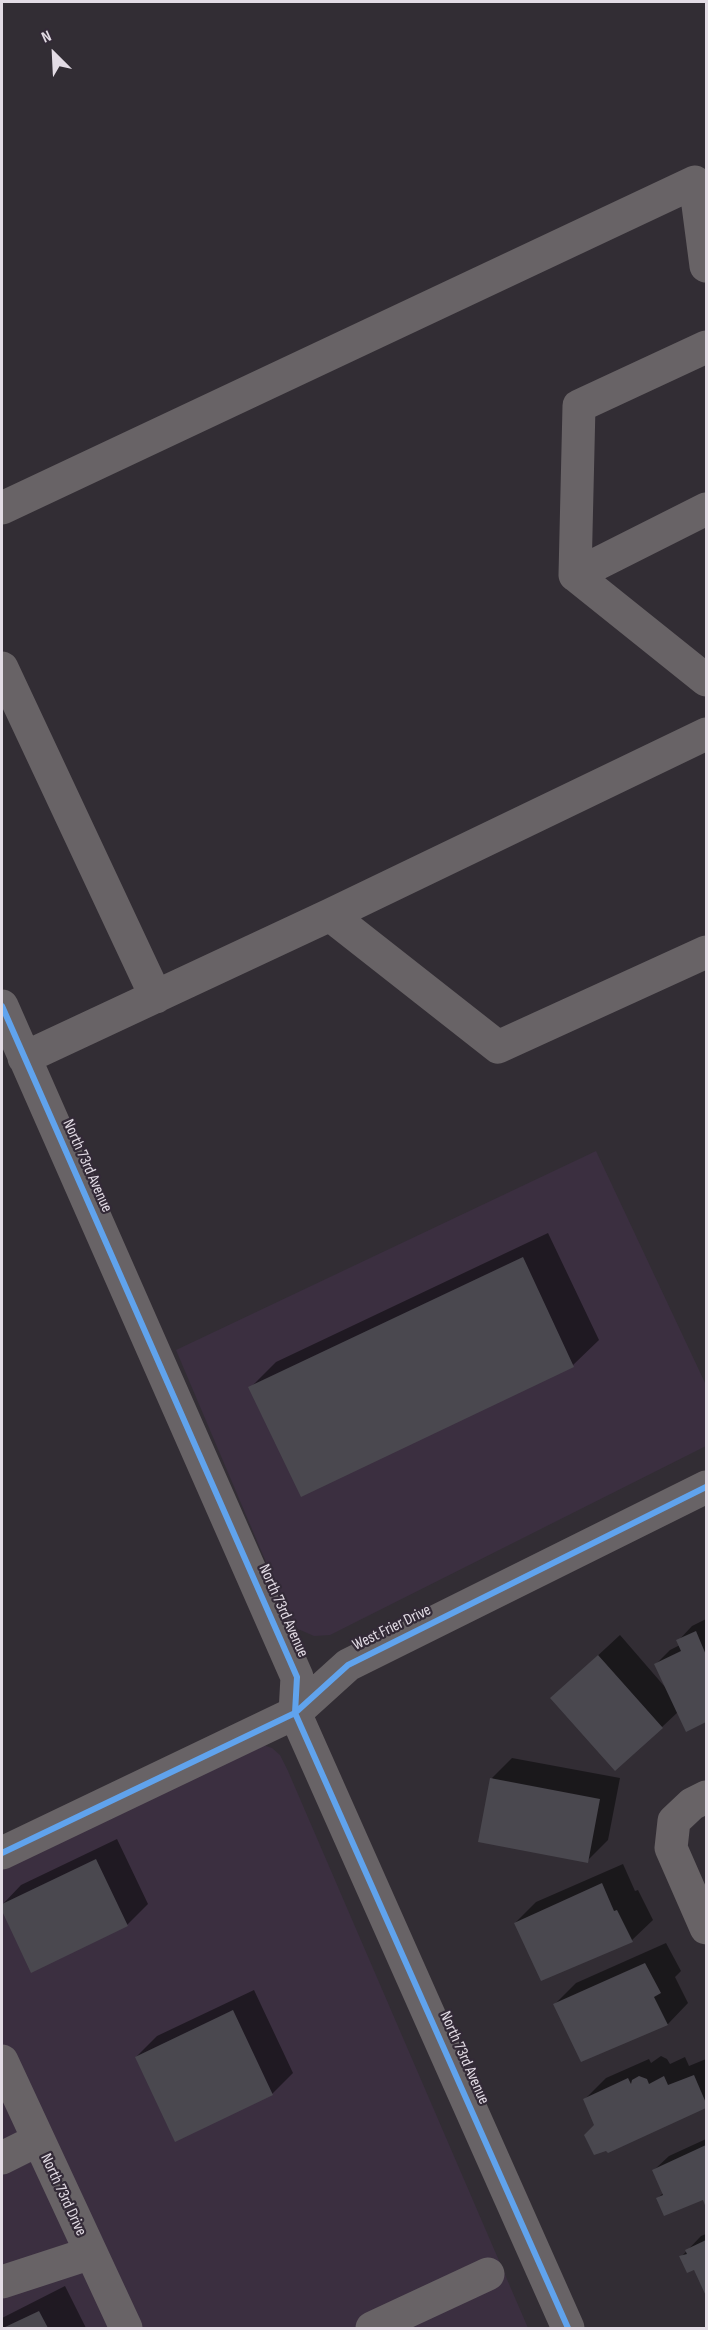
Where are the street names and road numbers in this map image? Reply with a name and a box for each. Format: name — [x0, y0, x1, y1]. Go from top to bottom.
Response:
street label: North 73rd Avenue — [58, 1117, 116, 1215]
street label: North 73rd Avenue — [254, 1562, 312, 1660]
street label: West Frier Drive — [350, 1601, 434, 1655]
street label: North 73rd Avenue — [435, 2009, 493, 2107]
street label: North 73rd Drive — [36, 2151, 90, 2239]

